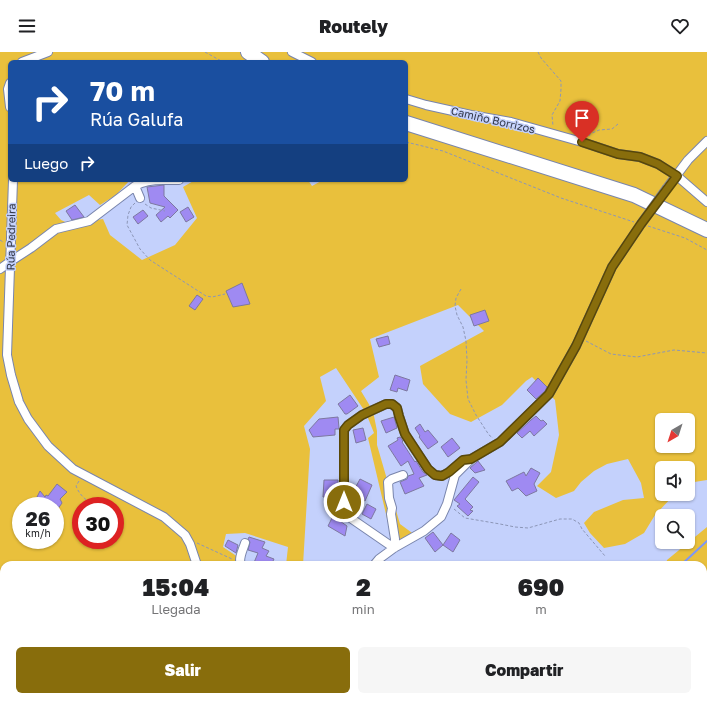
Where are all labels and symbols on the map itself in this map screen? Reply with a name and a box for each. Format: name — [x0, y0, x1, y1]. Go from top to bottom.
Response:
pin — [565, 101, 599, 142]
street label: Camiño Borrizos — [450, 104, 537, 136]
street label: Rúa Pedreira — [3, 203, 18, 271]
north arrow — [655, 413, 695, 453]
position arrow — [323, 481, 365, 523]
speed limit sign: 30 — [72, 497, 124, 549]

